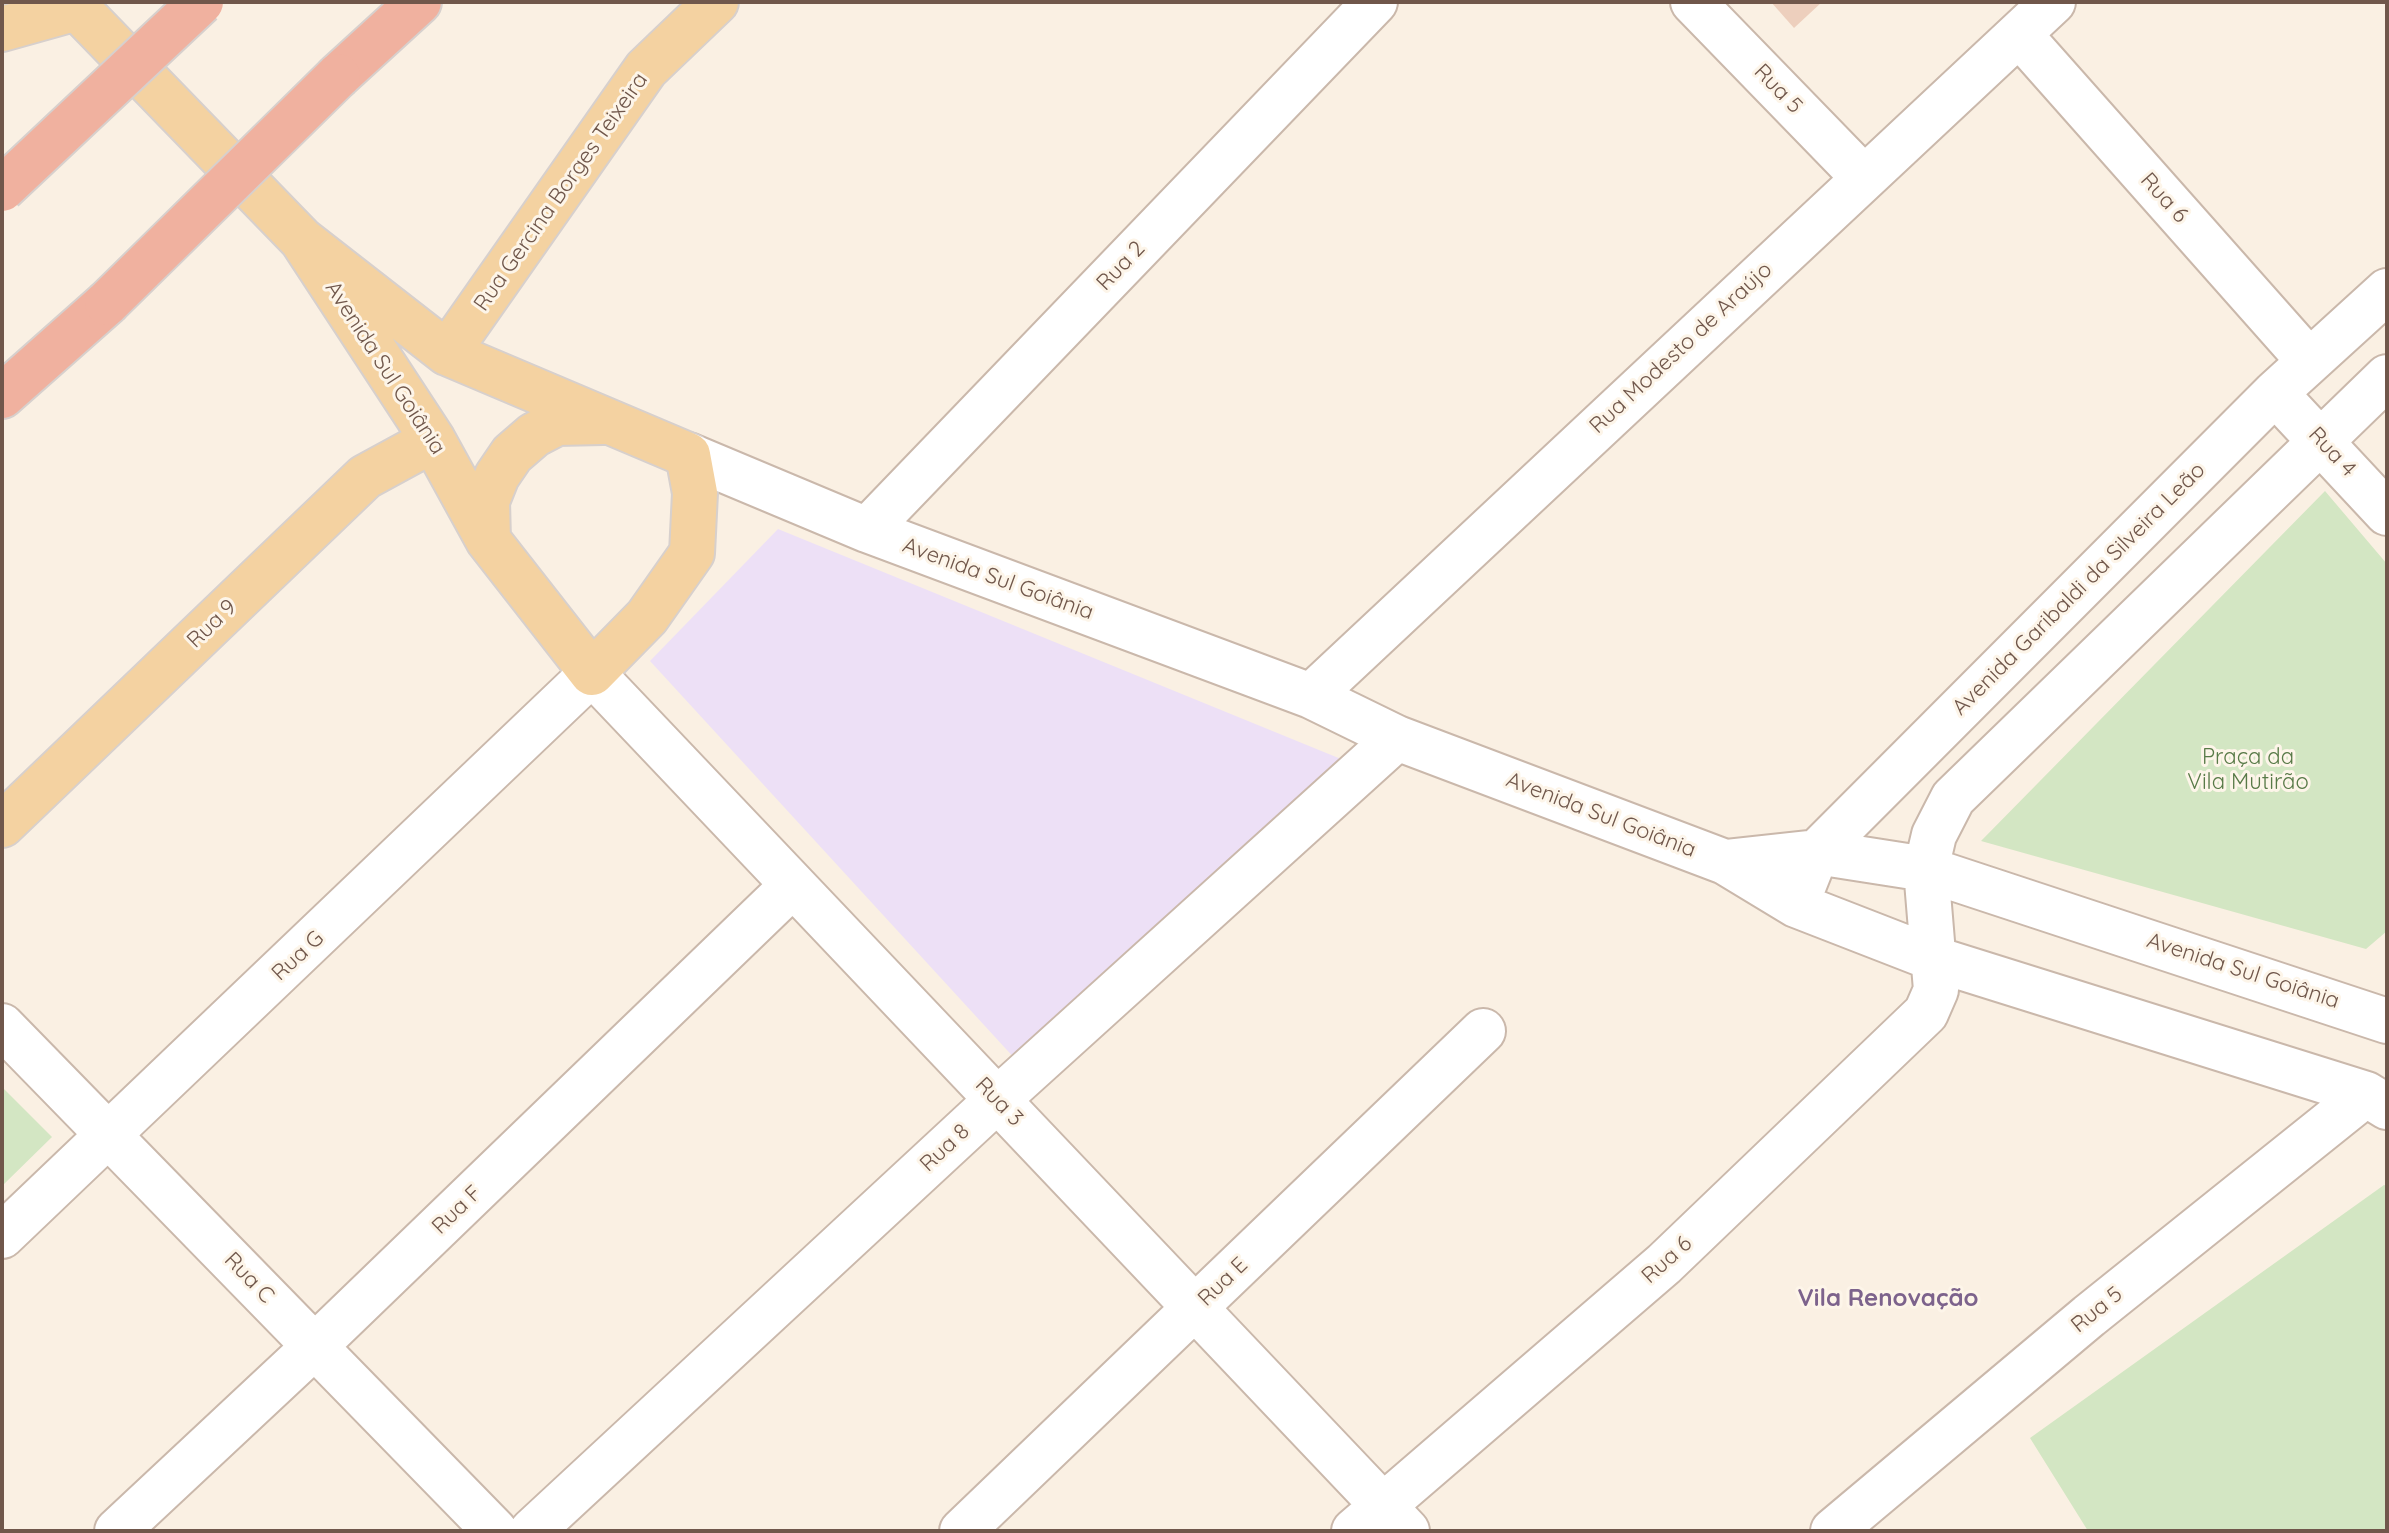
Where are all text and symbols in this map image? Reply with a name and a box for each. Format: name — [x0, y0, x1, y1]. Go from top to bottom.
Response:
street label: Rua 5 — [1748, 59, 1808, 119]
street label: Rua Gercina Borges Teixeira — [468, 68, 654, 316]
street label: Rua 6 — [2135, 168, 2193, 228]
street label: Rua 2 — [1091, 236, 1151, 296]
street label: Rua Modesto de Araújo — [1584, 257, 1778, 439]
street label: Avenida Sul Goiânia — [319, 277, 451, 459]
street label: Rua 4 — [2303, 422, 2361, 482]
street label: Avenida Garibaldi da Silveira Leão — [1947, 457, 2211, 721]
street label: Avenida Sul Goiânia — [899, 532, 1097, 626]
street label: Rua 9 — [182, 594, 242, 654]
park label: Praça da Vila Mutirão — [2187, 744, 2309, 796]
street label: Avenida Sul Goiânia — [1502, 767, 1700, 863]
street label: Rua G — [266, 925, 330, 987]
street label: Avenida Sul Goiânia — [2143, 927, 2343, 1015]
street label: Rua 3 — [969, 1072, 1029, 1132]
street label: Rua 8 — [915, 1118, 975, 1178]
street label: Rua F — [427, 1180, 487, 1240]
street label: Rua 6 — [1637, 1231, 1697, 1289]
street label: Rua C — [218, 1247, 280, 1309]
street label: Rua E — [1193, 1252, 1253, 1312]
street label: Rua 5 — [2066, 1281, 2128, 1339]
district label: Vila Renovação — [1798, 1285, 1978, 1313]

